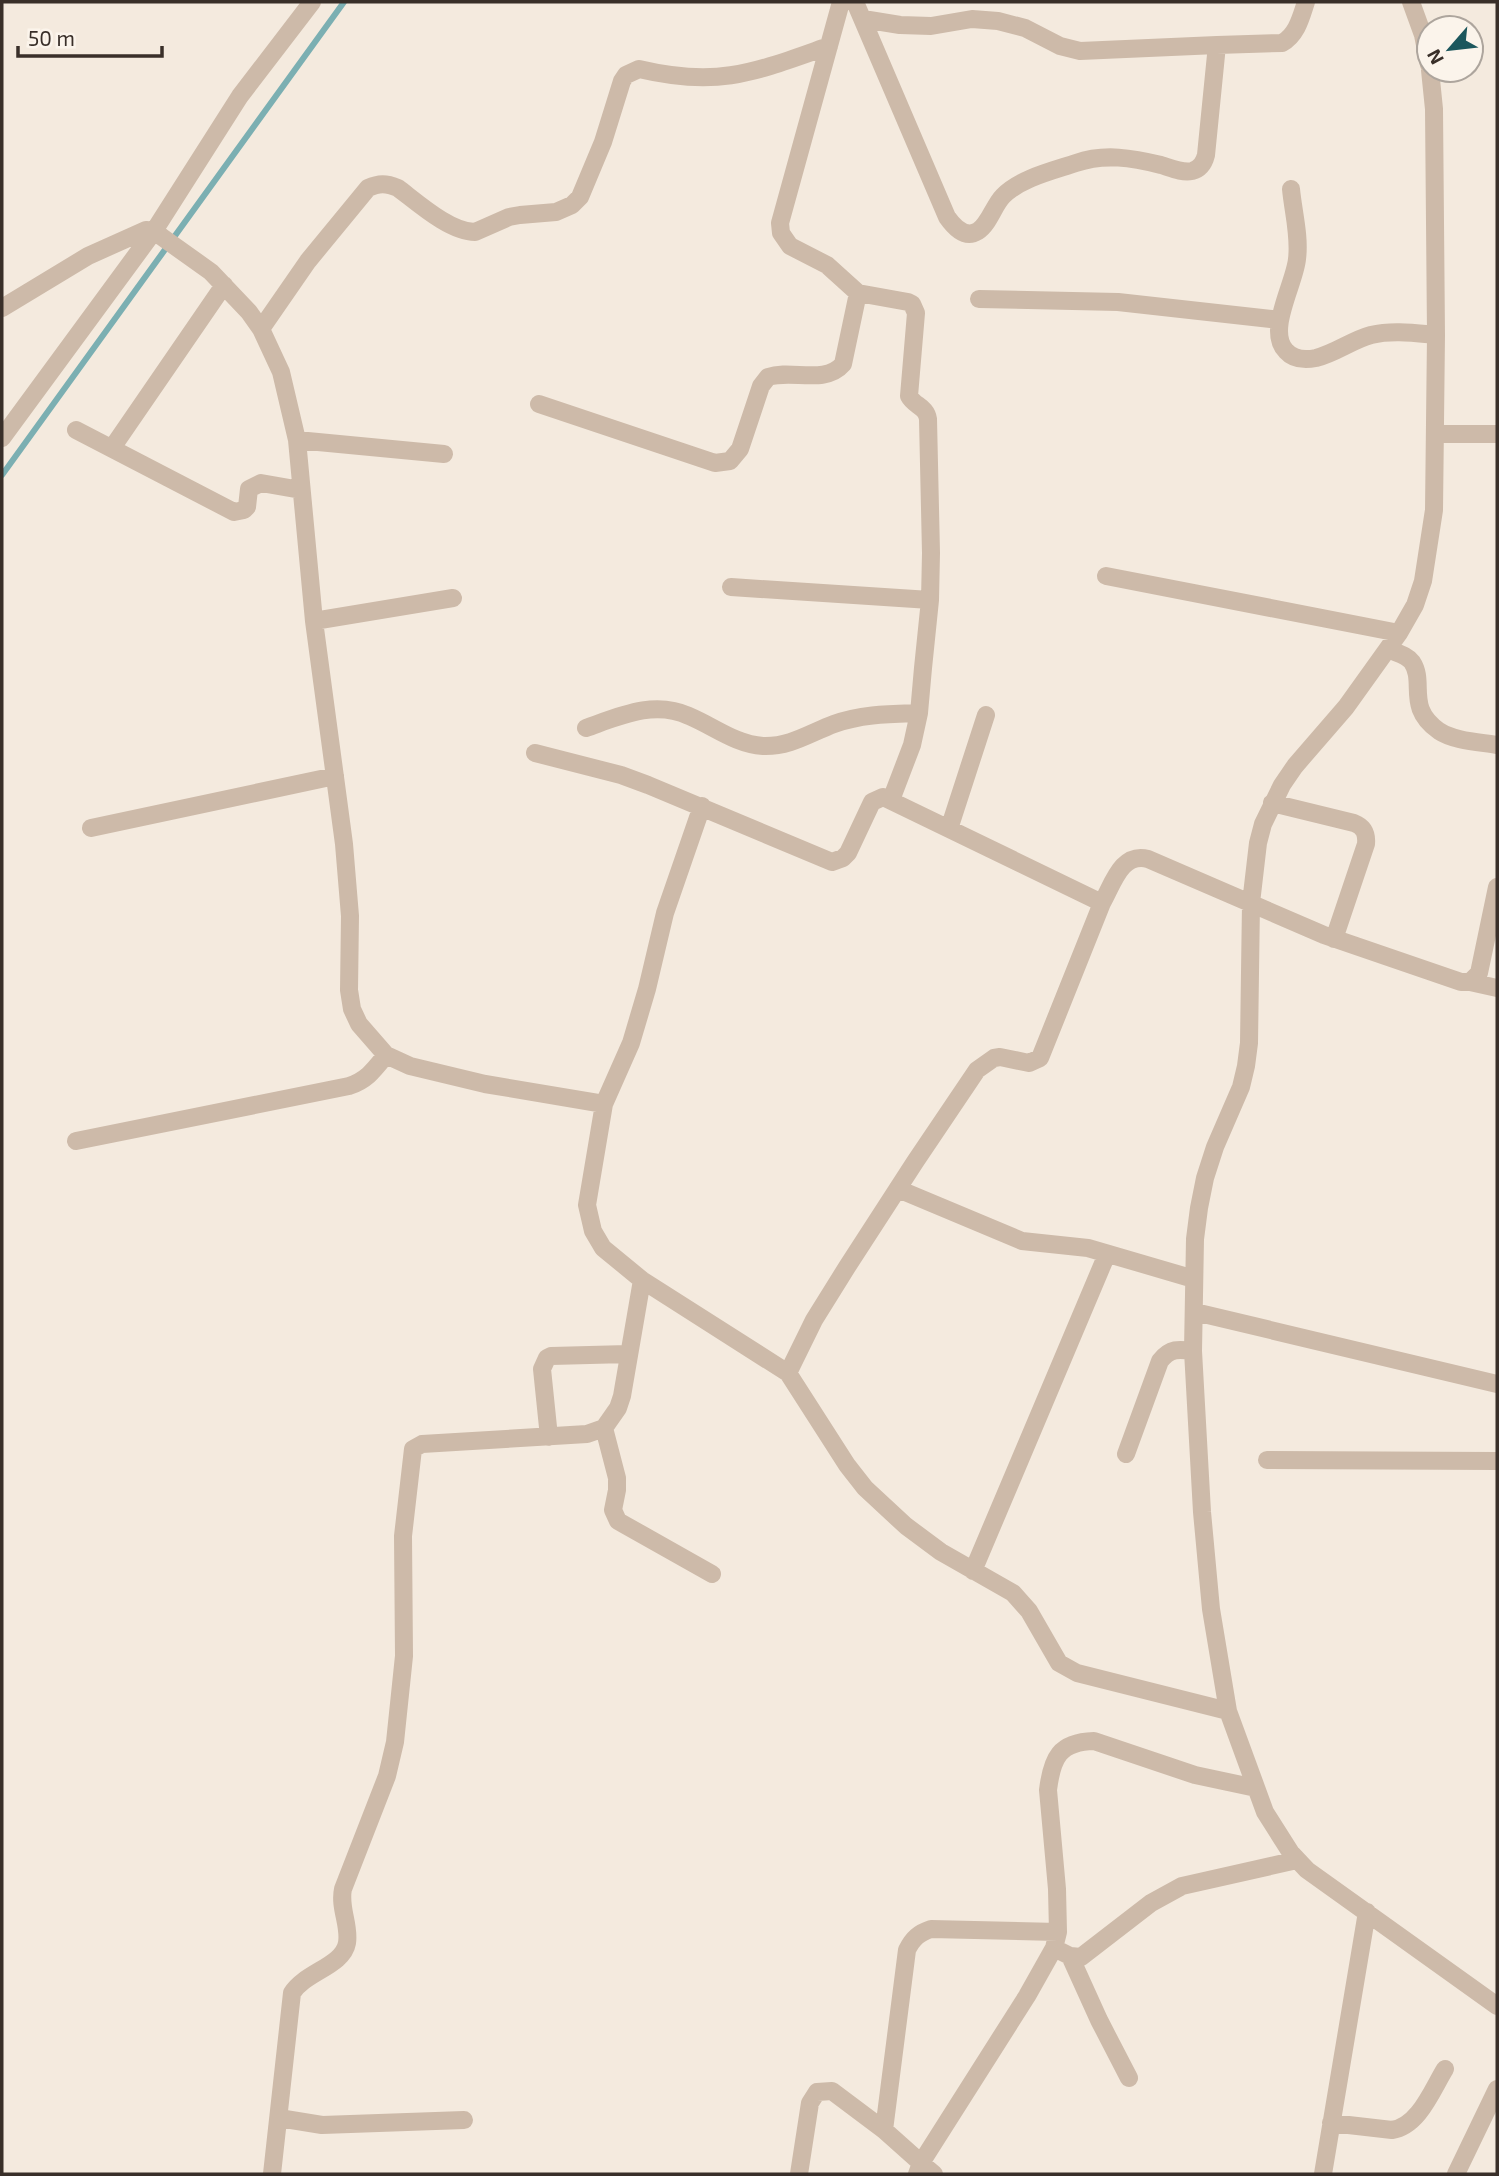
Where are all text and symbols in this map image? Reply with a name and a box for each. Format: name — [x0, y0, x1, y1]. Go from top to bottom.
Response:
scale bar — [18, 14, 161, 58]
north arrow — [1415, 14, 1485, 84]
text: 50 m — [28, 25, 75, 50]
text: N — [1421, 46, 1448, 69]

